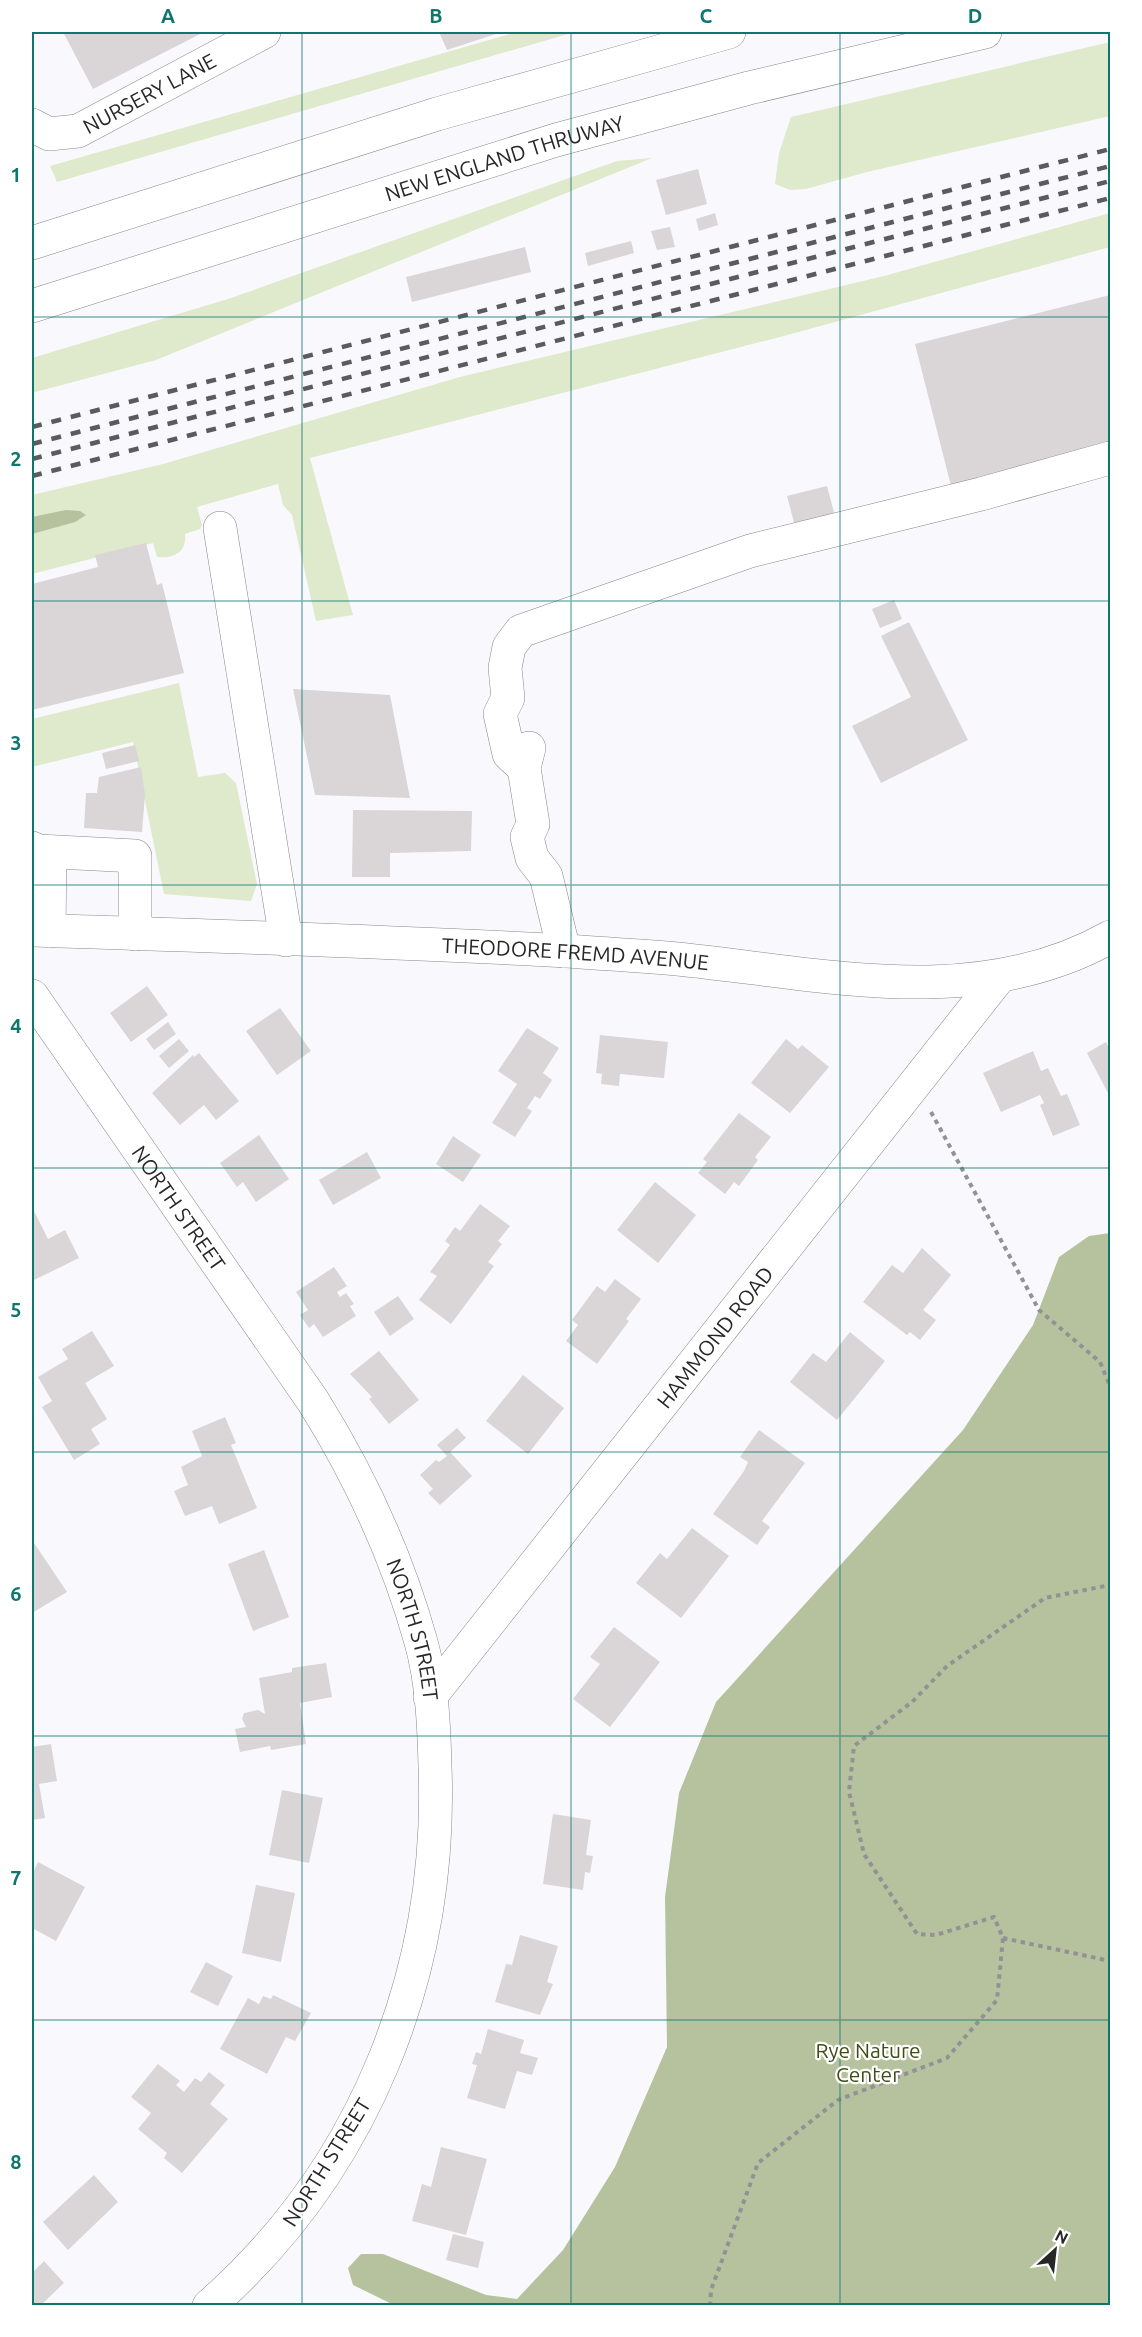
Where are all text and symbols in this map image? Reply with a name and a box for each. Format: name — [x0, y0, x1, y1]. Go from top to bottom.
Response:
text: A — [161, 4, 175, 27]
text: B — [429, 4, 443, 27]
text: C — [700, 4, 713, 27]
text: D — [968, 4, 982, 27]
street label: NURSERY LANE — [79, 48, 220, 138]
street label: NEW ENGLAND THRUWAY — [382, 110, 626, 205]
text: 1 — [10, 163, 22, 186]
text: 2 — [10, 447, 22, 470]
text: 3 — [10, 731, 22, 754]
street label: THEODORE FREMD AVENUE — [441, 933, 710, 974]
text: 4 — [10, 1014, 22, 1037]
street label: NORTH STREET — [127, 1141, 231, 1275]
street label: HAMMOND ROAD — [651, 1261, 778, 1412]
text: 5 — [10, 1298, 22, 1321]
street label: NORTH STREET — [382, 1555, 443, 1702]
text: 6 — [10, 1582, 22, 1605]
text: 7 — [10, 1866, 22, 1889]
park label: Rye Nature Center — [815, 2038, 921, 2086]
street label: NORTH STREET — [277, 2093, 375, 2230]
text: 8 — [10, 2150, 22, 2173]
north arrow — [1025, 2220, 1085, 2280]
text: N — [1052, 2226, 1071, 2247]

